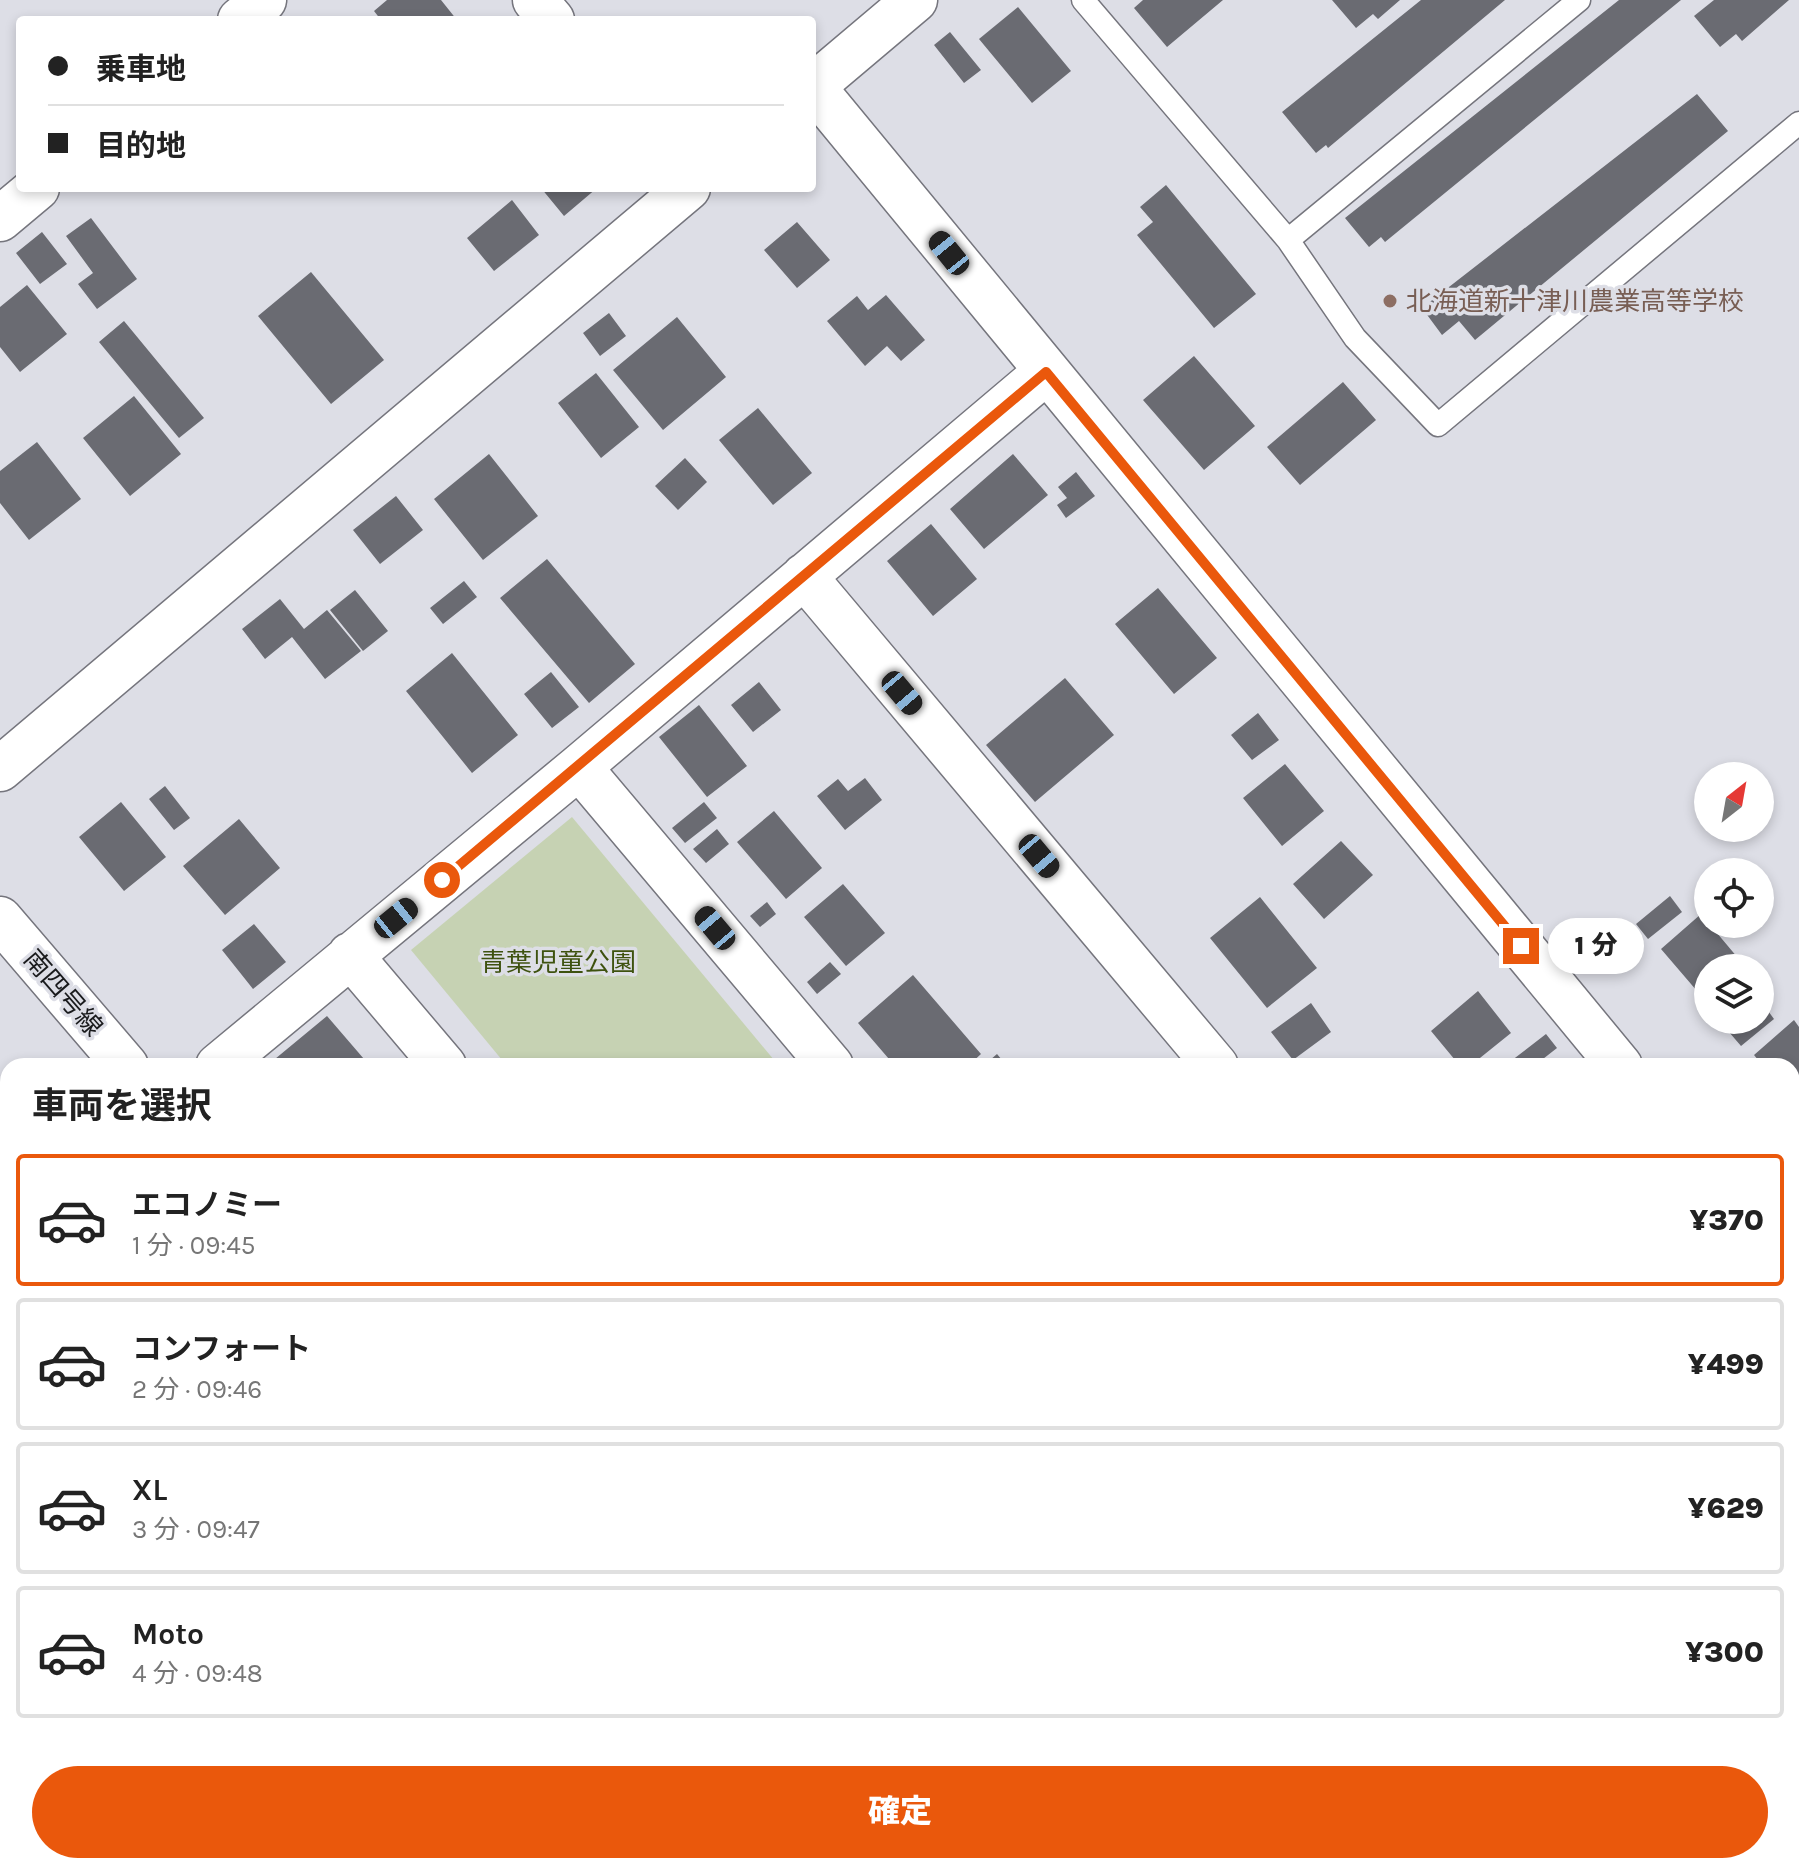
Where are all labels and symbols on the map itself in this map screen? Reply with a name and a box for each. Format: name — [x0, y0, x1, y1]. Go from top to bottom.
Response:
car — [925, 227, 973, 279]
place label: 北海道新十津川農業高等学校 — [1406, 286, 1744, 317]
marker: 北海道新十津川農業高等学校 — [1381, 292, 1399, 310]
car — [877, 667, 927, 719]
north arrow — [1694, 762, 1774, 842]
car — [1014, 830, 1064, 882]
route start — [424, 862, 460, 898]
car — [370, 894, 422, 942]
car — [690, 902, 740, 954]
callout: 1 分 — [1549, 918, 1645, 974]
route end — [1503, 928, 1539, 964]
street label: 南四号線 — [17, 944, 109, 1042]
park label: 青葉児童公園 — [480, 947, 636, 978]

